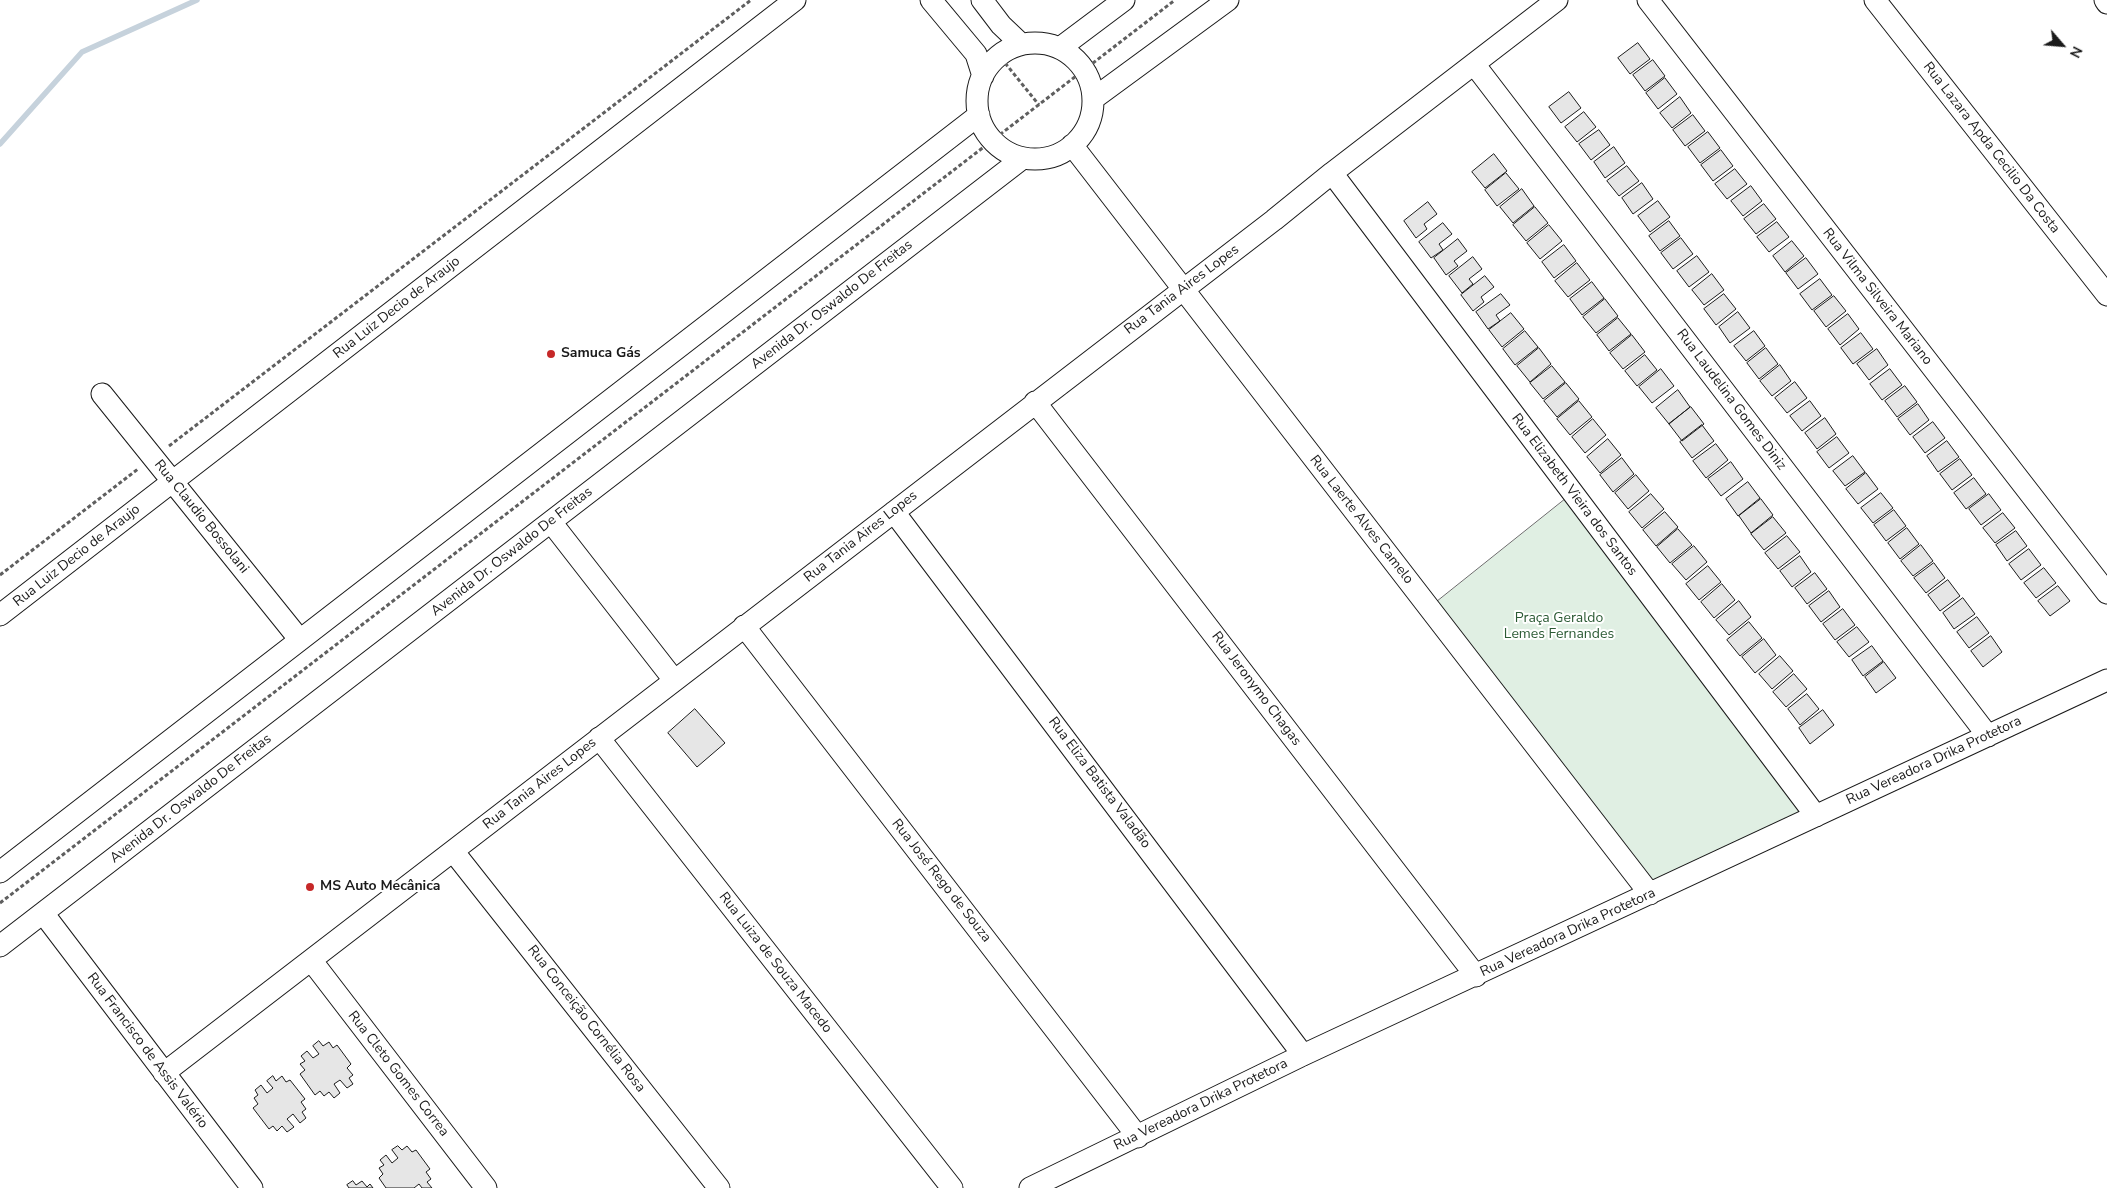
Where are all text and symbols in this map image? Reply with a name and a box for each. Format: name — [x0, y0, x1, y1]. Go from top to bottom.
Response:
north arrow — [2037, 20, 2087, 70]
text: N — [2065, 43, 2087, 61]
street label: Rua Lazara Apda Cecilio Da Costa — [1919, 59, 2063, 237]
street label: Rua Vilma Silveira Mariano — [1818, 225, 1936, 369]
street label: Avenida Dr. Oswaldo De Freitas — [748, 237, 916, 373]
street label: Rua Tania Aires Lopes — [1121, 241, 1243, 339]
street label: Rua Luiz Decio de Araujo — [330, 253, 464, 363]
street label: Rua Laudelina Gomes Diniz — [1673, 326, 1789, 474]
place label: Samuca Gás — [561, 346, 641, 362]
marker: Samuca Gás — [545, 348, 557, 360]
street label: Rua Elizabeth Vieira dos Santos — [1507, 411, 1641, 579]
street label: Rua Laerte Alves Camelo — [1305, 452, 1417, 588]
street label: Rua Claudio Bossolani — [150, 457, 252, 577]
street label: Avenida Dr. Oswaldo De Freitas — [428, 484, 596, 620]
street label: Rua Tania Aires Lopes — [801, 488, 921, 586]
street label: Rua Luiz Decio de Araujo — [10, 501, 144, 611]
park label: Praça Geraldo Lemes Fernandes — [1504, 611, 1614, 644]
street label: Rua Jeronymo Chagas — [1208, 629, 1304, 749]
street label: Rua Vereadora Drika Protetora — [1844, 713, 2024, 809]
street label: Rua Eliza Batista Valadão — [1044, 714, 1154, 852]
street label: Avenida Dr. Oswaldo De Freitas — [107, 731, 275, 867]
street label: Rua Tania Aires Lopes — [480, 735, 600, 833]
street label: Rua José Rego de Souza — [888, 816, 994, 946]
place label: MS Auto Mecânica — [320, 879, 440, 895]
marker: MS Auto Mecânica — [304, 881, 316, 893]
street label: Rua Vereadora Drika Protetora — [1478, 885, 1658, 981]
street label: Rua Luiza de Souza Macedo — [715, 889, 835, 1037]
street label: Rua Conceição Cornélia Rosa — [523, 942, 649, 1096]
street label: Rua Francisco de Assis Valério — [83, 970, 211, 1132]
street label: Rua Cleto Gomes Correa — [344, 1008, 452, 1140]
street label: Rua Vereadora Drika Protetora — [1111, 1055, 1291, 1155]

